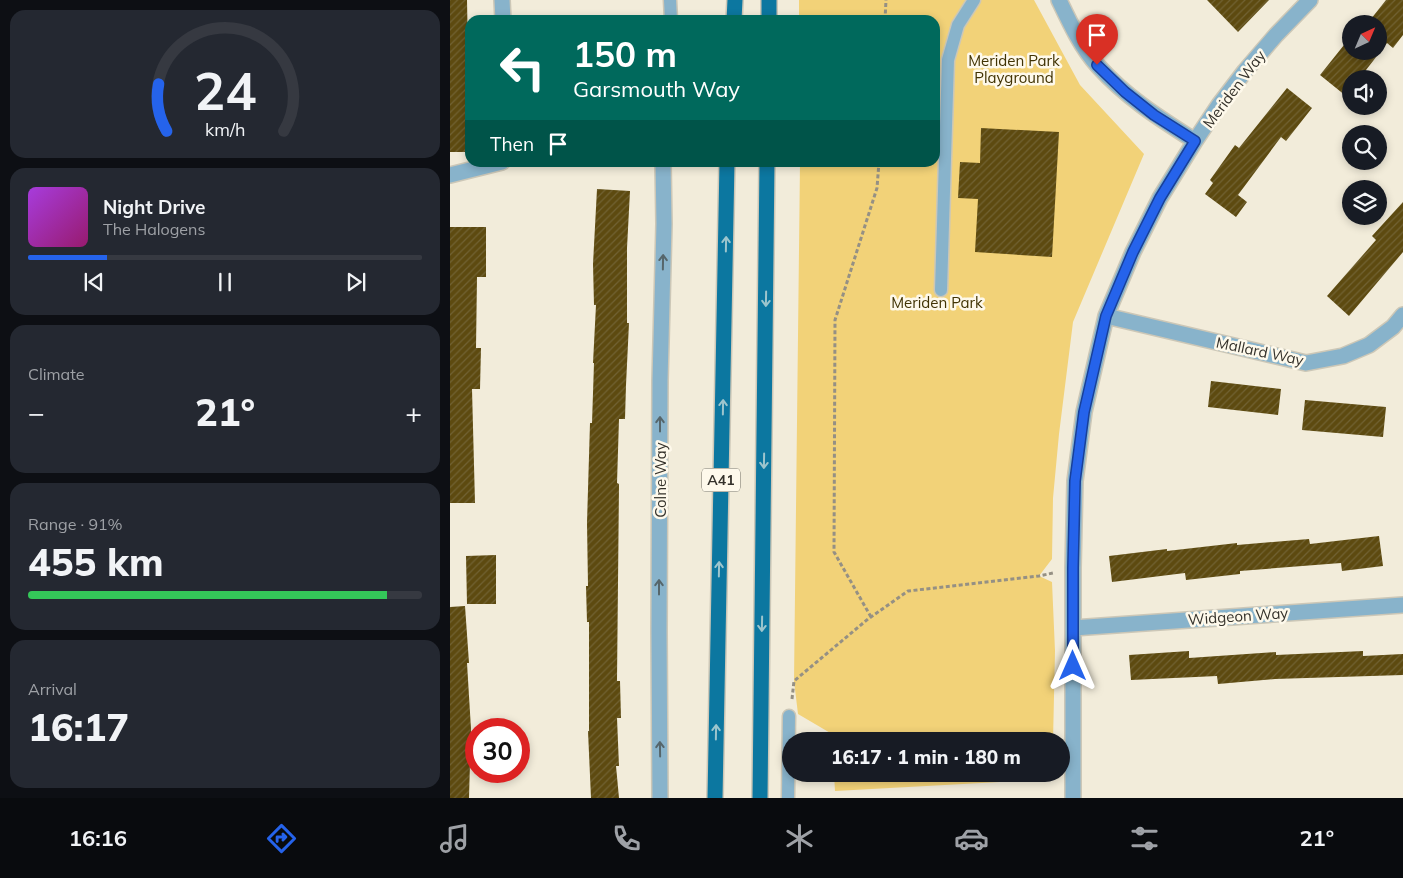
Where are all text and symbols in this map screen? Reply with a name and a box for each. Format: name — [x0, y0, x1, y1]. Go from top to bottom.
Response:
pin — [1076, 14, 1118, 65]
north arrow — [1342, 15, 1388, 60]
map controls — [1342, 15, 1387, 225]
icon: arrive — [1083, 21, 1111, 49]
text: 150 m — [573, 32, 677, 76]
icon: left — [490, 35, 555, 100]
street label: Meriden Way — [1199, 46, 1269, 132]
park label: Meriden Park Playground — [968, 51, 1060, 87]
text: 24 — [194, 58, 256, 123]
button: sound — [1342, 70, 1387, 115]
text: Garsmouth Way — [573, 75, 740, 103]
text: km/h — [205, 118, 245, 140]
button: search — [1342, 125, 1387, 170]
icon: arrive — [544, 130, 572, 158]
text: Then — [490, 132, 534, 156]
button: layers — [1342, 180, 1387, 225]
text: Night Drive — [103, 195, 205, 219]
text: The Halogens — [103, 219, 205, 239]
one-way arrow — [721, 237, 730, 253]
one-way arrow — [658, 254, 668, 270]
icon: previous — [80, 268, 108, 296]
icon: pause — [211, 268, 239, 296]
icon: next — [342, 268, 370, 296]
one-way arrow — [761, 290, 771, 306]
park label: Meriden Park — [891, 293, 983, 312]
street label: Mallard Way — [1215, 332, 1306, 370]
text: Climate — [28, 364, 84, 384]
text: 21° — [195, 388, 255, 436]
text: − — [28, 395, 45, 430]
text: + — [405, 395, 422, 430]
one-way arrow — [718, 399, 727, 415]
one-way arrow — [655, 417, 665, 433]
street label: Colne Way — [651, 442, 670, 518]
one-way arrow — [759, 452, 769, 469]
road number: A41 — [702, 468, 740, 492]
text: Range · 91% — [28, 514, 123, 534]
text: 455 km — [28, 538, 164, 586]
one-way arrow — [715, 562, 724, 578]
one-way arrow — [654, 579, 664, 596]
street label: Widgeon Way — [1187, 603, 1289, 629]
one-way arrow — [757, 615, 767, 631]
position arrow — [1046, 639, 1098, 691]
text: Arrival — [28, 679, 77, 699]
text: 16:17 — [28, 703, 129, 751]
speed limit sign: 30 — [465, 718, 530, 783]
one-way arrow — [712, 724, 721, 740]
one-way arrow — [655, 742, 665, 758]
text: 16:17 · 1 min · 180 m — [831, 745, 1021, 769]
icon: directions — [264, 821, 299, 856]
icon: music — [437, 821, 472, 856]
icon: phone — [609, 821, 644, 856]
icon: climate — [782, 821, 817, 856]
icon: car — [954, 821, 989, 856]
icon: filters — [1127, 821, 1162, 856]
text: 16:16 — [69, 824, 127, 852]
text: 21° — [1299, 824, 1334, 852]

